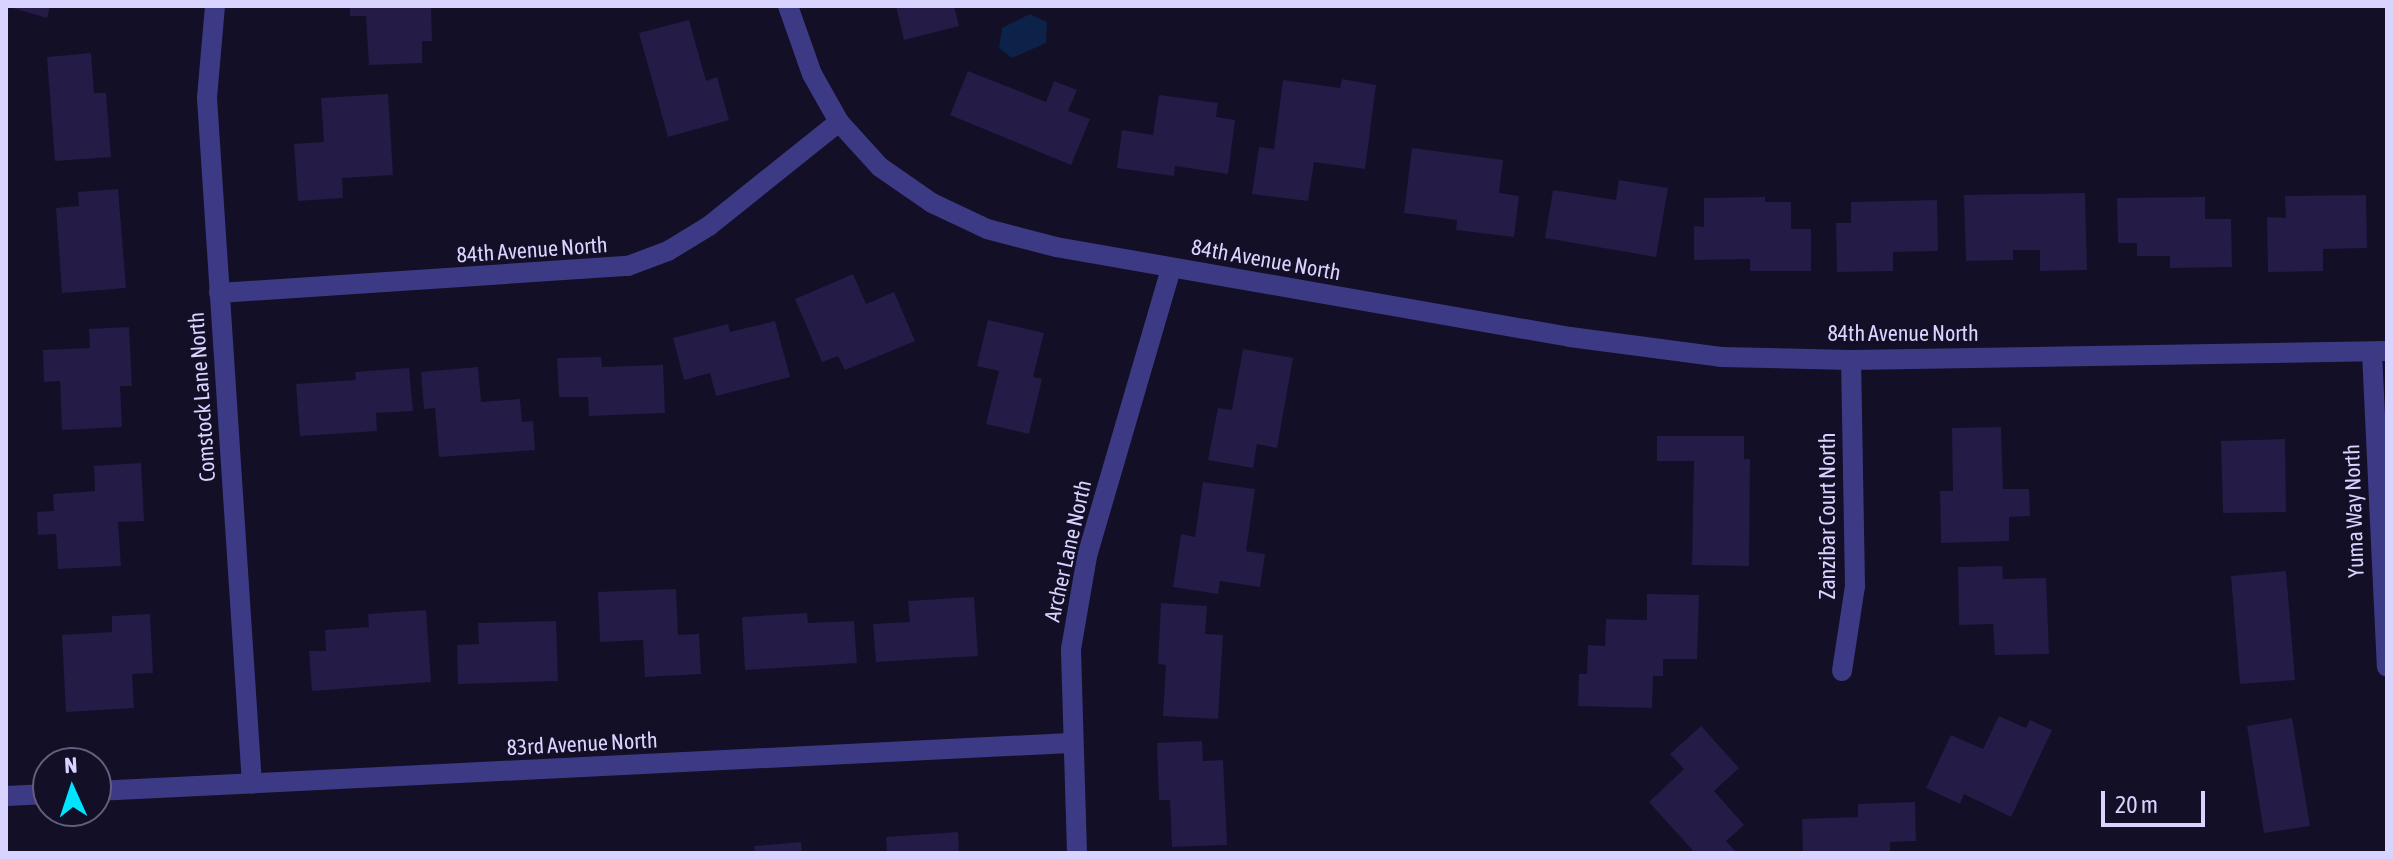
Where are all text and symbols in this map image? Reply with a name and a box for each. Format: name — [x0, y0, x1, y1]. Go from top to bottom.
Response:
street label: 84th Avenue North — [456, 232, 608, 268]
street label: 84th Avenue North — [1189, 234, 1343, 286]
street label: Comstock Lane North — [183, 311, 221, 483]
street label: 84th Avenue North — [1827, 321, 1979, 347]
street label: Zanzibar Court North — [1815, 432, 1841, 600]
street label: Yuma Way North — [2338, 444, 2370, 578]
street label: Archer Lane North — [1039, 478, 1097, 624]
street label: 83rd Avenue North — [506, 727, 658, 761]
north arrow — [32, 747, 112, 827]
text: N — [64, 752, 78, 778]
scale bar — [2105, 775, 2209, 825]
text: 20 m — [2115, 791, 2158, 818]

